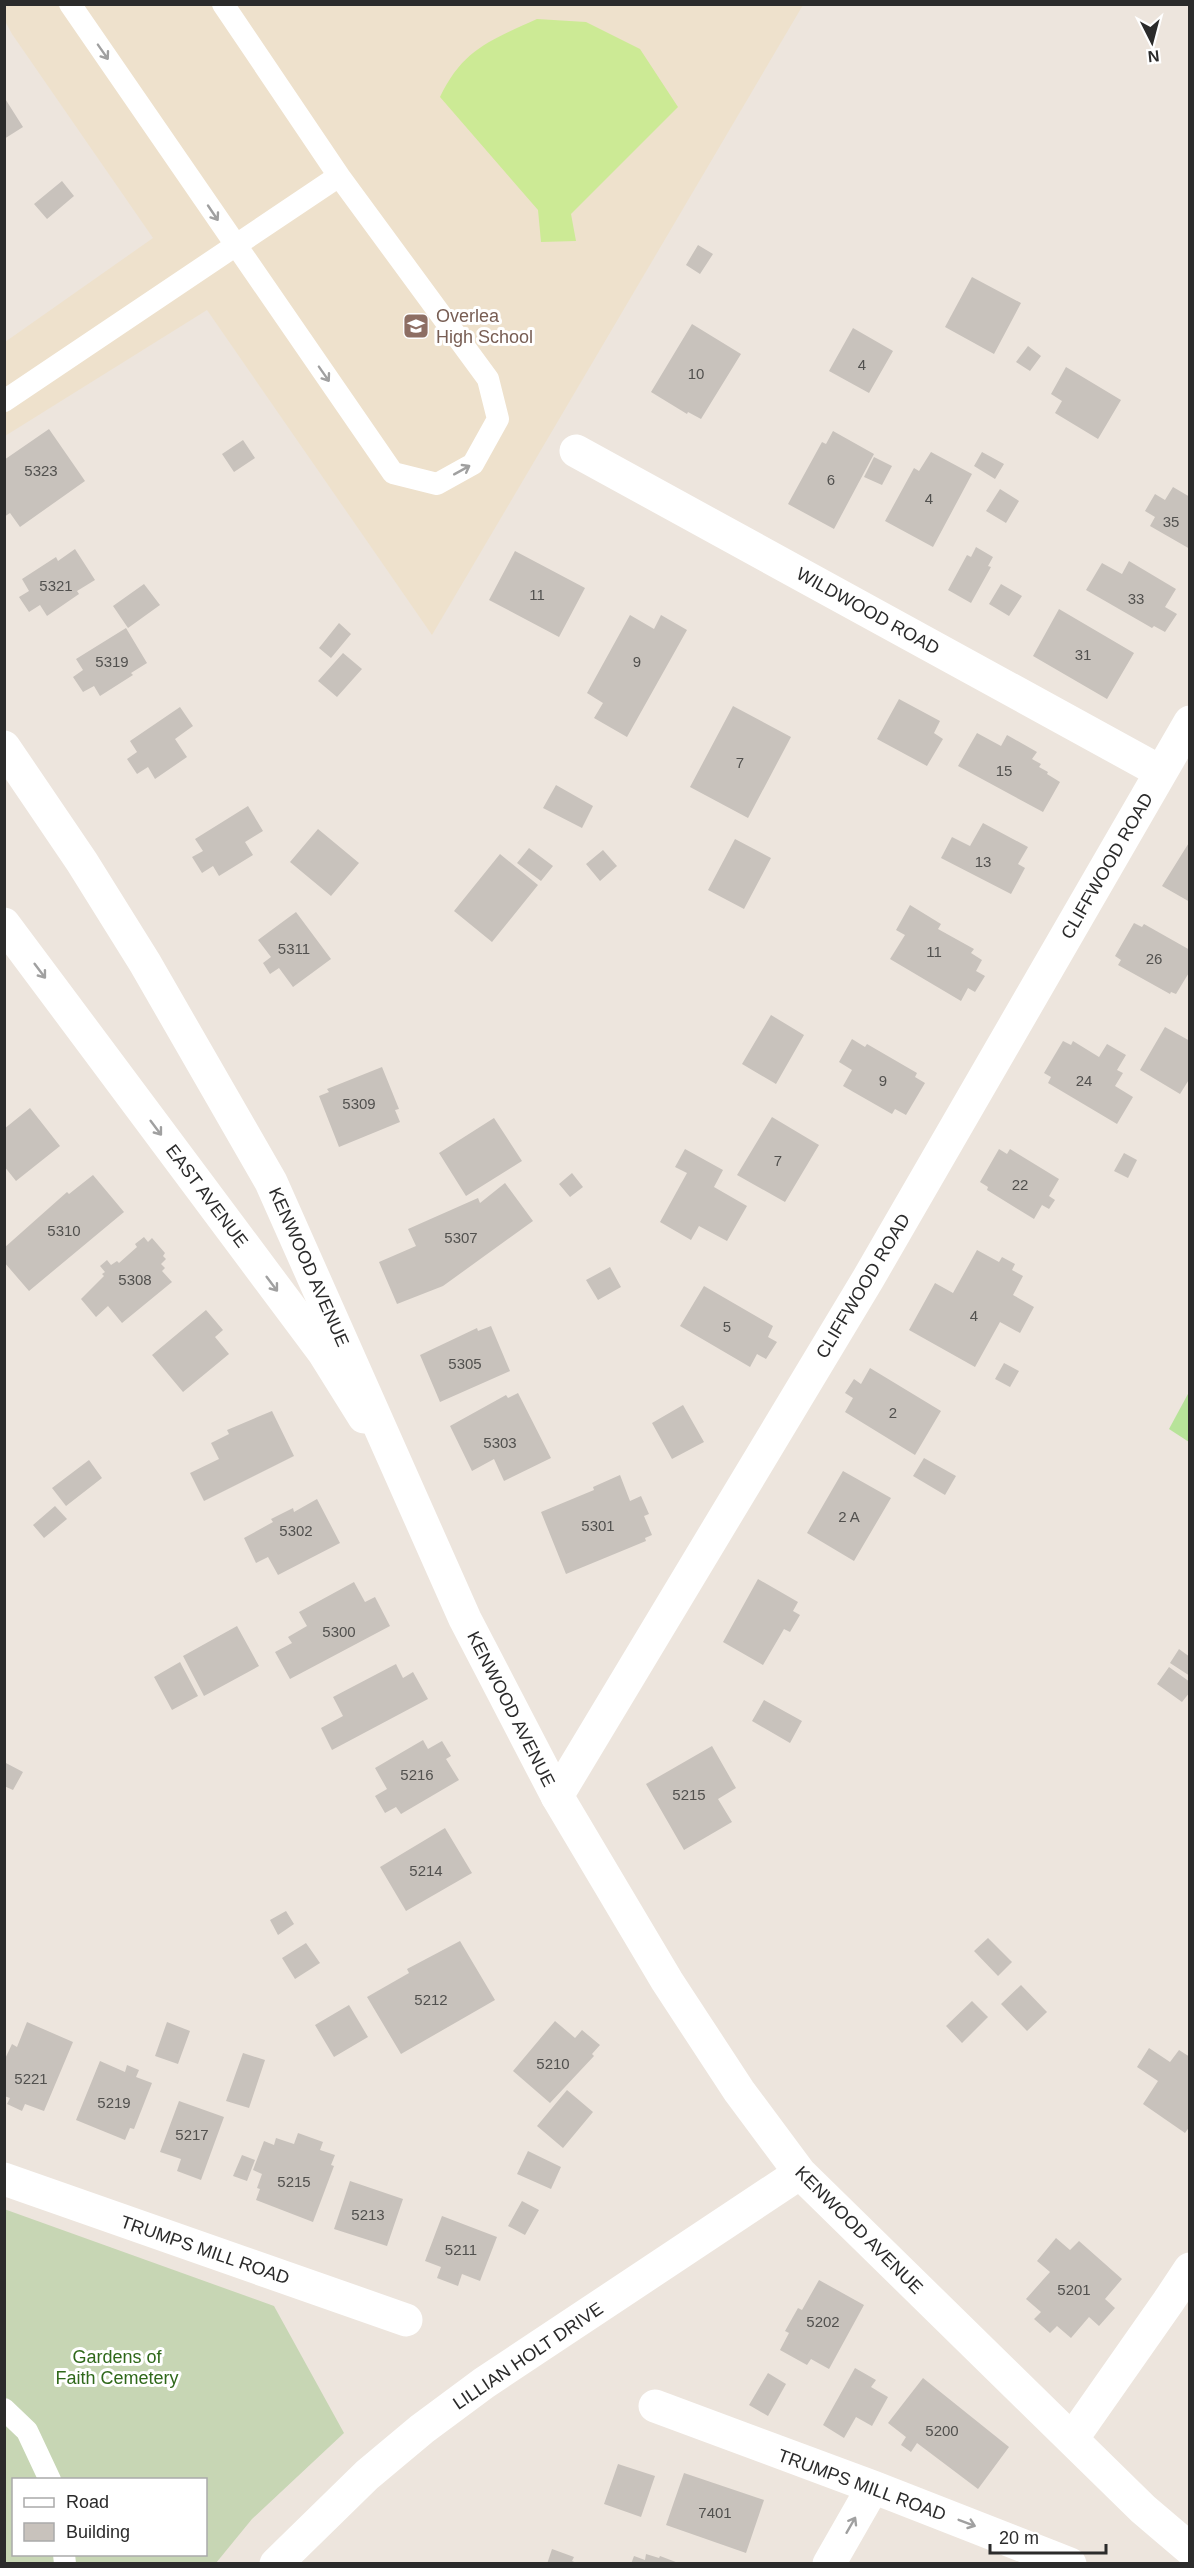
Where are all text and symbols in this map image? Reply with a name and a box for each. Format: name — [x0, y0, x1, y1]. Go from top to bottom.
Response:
north arrow — [1122, 12, 1182, 72]
one-way arrow — [97, 44, 109, 60]
text: N — [1147, 47, 1160, 65]
one-way arrow — [207, 205, 219, 221]
place label: Overlea High School — [436, 306, 533, 347]
school or university icon: Overlea High School — [401, 311, 431, 341]
house number: 4 — [858, 356, 866, 373]
one-way arrow — [318, 365, 330, 381]
house number: 10 — [688, 365, 704, 382]
house number: 5323 — [24, 462, 58, 479]
one-way arrow — [453, 464, 471, 475]
house number: 6 — [827, 471, 835, 488]
house number: 4 — [925, 490, 933, 507]
house number: 35 — [1163, 513, 1179, 530]
street label: WILDWOOD ROAD — [793, 563, 943, 659]
house number: 5321 — [39, 577, 73, 594]
house number: 11 — [529, 586, 545, 603]
house number: 33 — [1128, 590, 1144, 607]
house number: 31 — [1075, 646, 1091, 663]
house number: 5319 — [95, 653, 129, 670]
house number: 9 — [633, 653, 641, 670]
house number: 7 — [736, 754, 744, 771]
house number: 15 — [996, 762, 1012, 779]
street label: CLIFFWOOD ROAD — [1057, 790, 1157, 942]
house number: 13 — [975, 853, 991, 870]
house number: 5311 — [278, 940, 310, 957]
house number: 11 — [926, 943, 942, 960]
house number: 26 — [1146, 950, 1162, 967]
one-way arrow — [33, 963, 46, 979]
house number: 9 — [879, 1072, 887, 1089]
house number: 24 — [1076, 1072, 1092, 1089]
house number: 5309 — [342, 1095, 376, 1112]
one-way arrow — [150, 1119, 162, 1135]
street label: EAST AVENUE — [162, 1141, 252, 1251]
house number: 7 — [774, 1152, 782, 1169]
house number: 22 — [1012, 1176, 1028, 1193]
street label: KENWOOD AVENUE — [265, 1185, 353, 1349]
street label: CLIFFWOOD ROAD — [812, 1210, 914, 1362]
house number: 5310 — [47, 1222, 81, 1239]
house number: 5307 — [444, 1229, 478, 1246]
house number: 5308 — [118, 1271, 152, 1288]
one-way arrow — [266, 1276, 279, 1292]
house number: 4 — [970, 1307, 978, 1324]
house number: 5 — [723, 1318, 731, 1335]
house number: 5305 — [448, 1355, 482, 1372]
house number: 2 — [889, 1404, 897, 1421]
house number: 5303 — [483, 1434, 517, 1451]
house number: 2 A — [838, 1508, 860, 1525]
house number: 5301 — [581, 1517, 615, 1534]
house number: 5302 — [279, 1522, 313, 1539]
house number: 5300 — [322, 1623, 356, 1640]
street label: KENWOOD AVENUE — [463, 1628, 559, 1790]
house number: 5216 — [400, 1766, 434, 1783]
house number: 5215 — [672, 1786, 706, 1803]
house number: 5214 — [409, 1862, 443, 1879]
house number: 5212 — [414, 1991, 448, 2008]
house number: 5210 — [536, 2055, 570, 2072]
house number: 5221 — [14, 2070, 48, 2087]
house number: 5219 — [97, 2094, 131, 2111]
house number: 5217 — [175, 2126, 209, 2143]
street label: KENWOOD AVENUE — [791, 2162, 927, 2298]
house number: 5215 — [277, 2173, 311, 2190]
house number: 5213 — [351, 2206, 385, 2223]
street label: TRUMPS MILL ROAD — [118, 2212, 292, 2288]
house number: 5211 — [445, 2241, 477, 2258]
house number: 5201 — [1057, 2281, 1091, 2298]
street label: LILLIAN HOLT DRIVE — [449, 2298, 607, 2414]
house number: 5202 — [806, 2313, 840, 2330]
park label: Gardens of Faith Cemetery — [55, 2347, 179, 2388]
house number: 5200 — [925, 2422, 959, 2439]
street label: TRUMPS MILL ROAD — [775, 2445, 949, 2525]
legend — [12, 2478, 207, 2556]
text: Road — [66, 2492, 109, 2512]
house number: 7401 — [698, 2504, 732, 2521]
one-way arrow — [845, 2517, 857, 2534]
scale bar — [990, 2517, 1106, 2555]
one-way arrow — [957, 2519, 976, 2530]
text: Building — [66, 2522, 130, 2542]
text: 20 m — [999, 2528, 1039, 2548]

